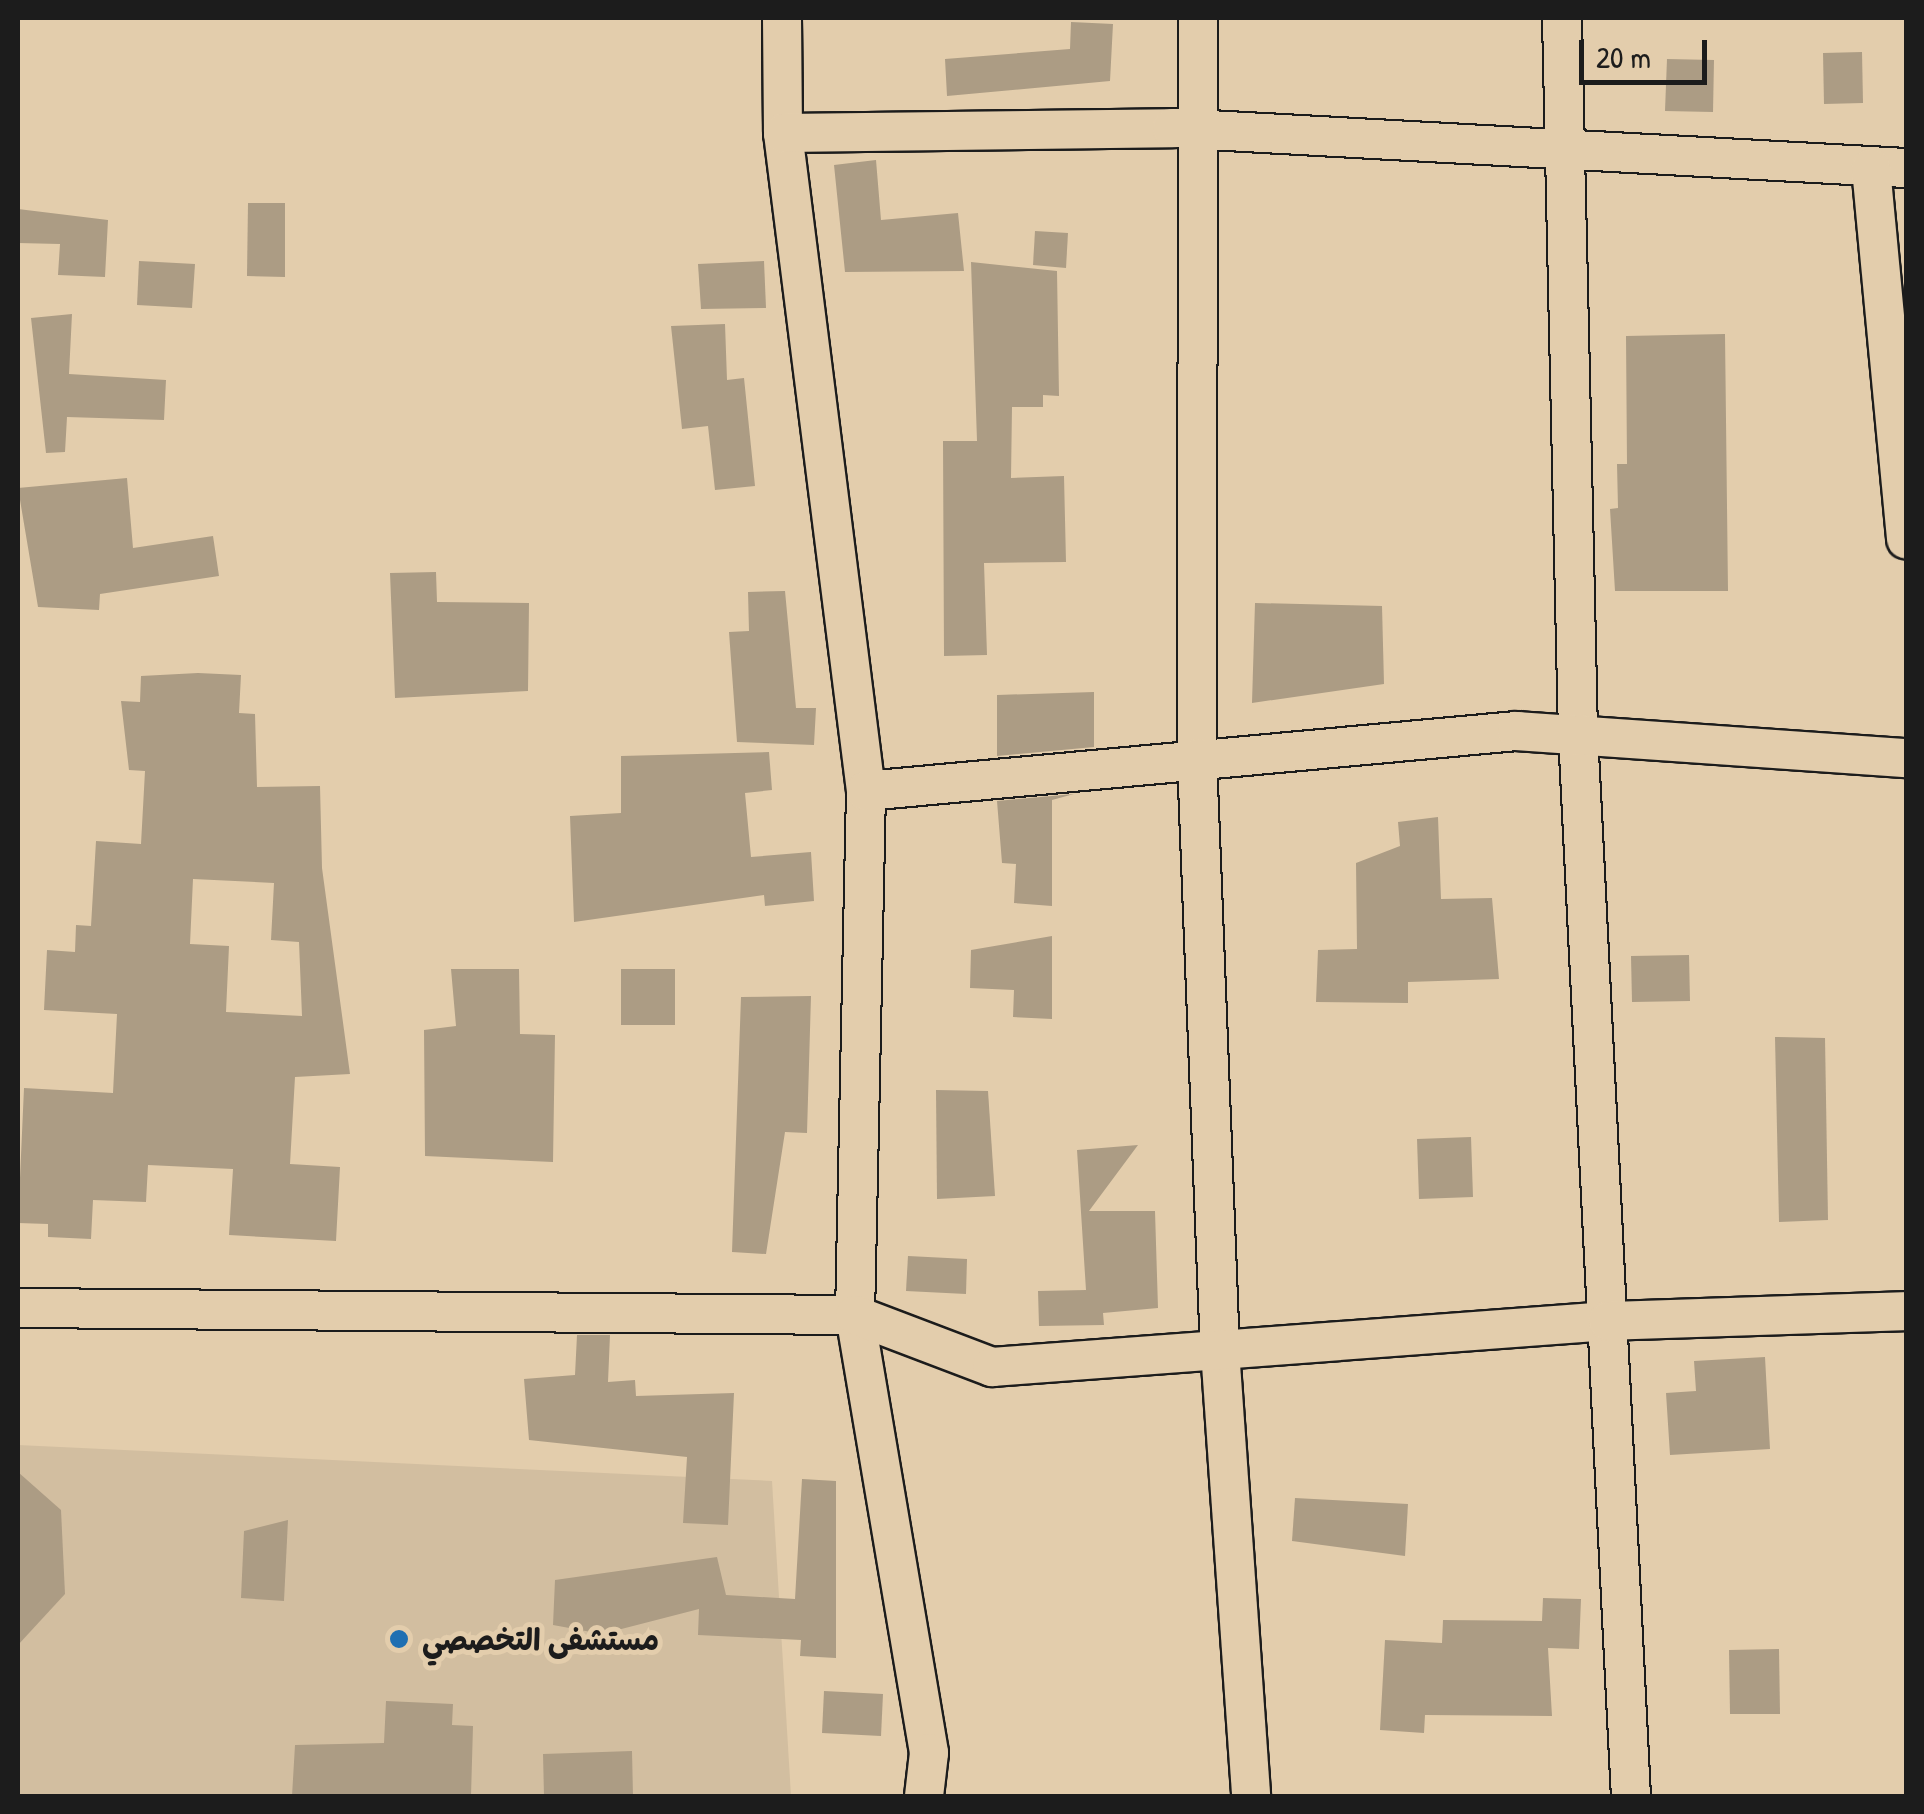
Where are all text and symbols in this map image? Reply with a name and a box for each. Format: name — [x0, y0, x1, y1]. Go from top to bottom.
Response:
scale bar — [1584, 20, 1712, 82]
text: 20 m — [1596, 37, 1651, 77]
place label: مستشفى التخصصي — [422, 1621, 659, 1657]
marker: مستشفى التخصصي — [386, 1626, 412, 1652]

